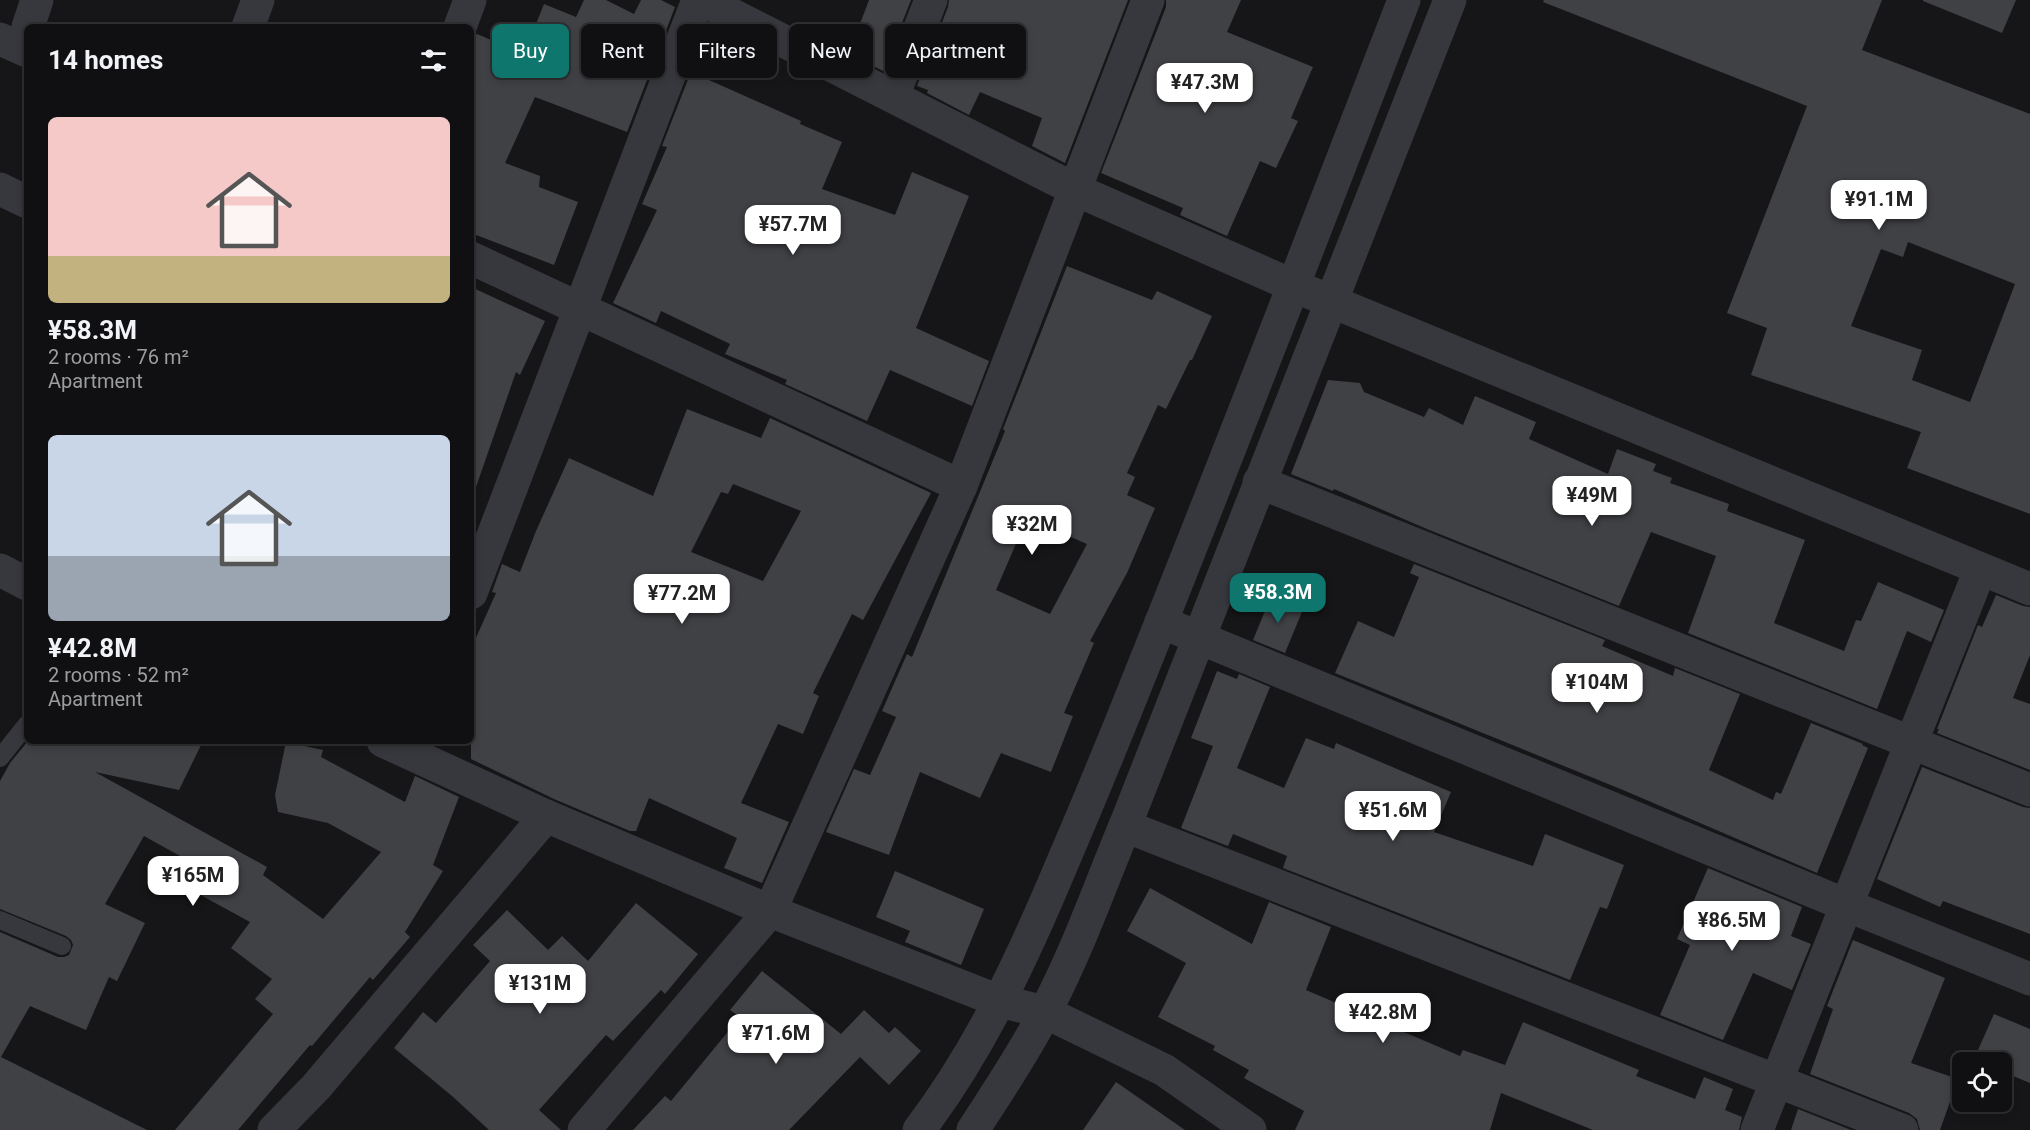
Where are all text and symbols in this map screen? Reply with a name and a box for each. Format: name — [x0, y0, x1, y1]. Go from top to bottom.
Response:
chip: Buy — [492, 24, 569, 78]
chip: Rent — [581, 24, 665, 78]
chip: Filters — [677, 24, 777, 78]
chip: New — [789, 24, 873, 78]
chip: Apartment — [885, 24, 1026, 78]
icon: filters — [417, 44, 450, 77]
text: 14 homes — [48, 45, 163, 75]
pin: ¥47.3M — [1156, 63, 1254, 114]
text: ¥47.3M — [1171, 70, 1239, 94]
icon: home — [195, 156, 303, 264]
pin: ¥91.1M — [1830, 180, 1928, 231]
text: ¥91.1M — [1845, 187, 1913, 211]
pin: ¥57.7M — [744, 205, 842, 256]
text: ¥57.7M — [759, 212, 827, 236]
text: ¥58.3M — [48, 315, 137, 345]
text: 2 rooms · 76 m² — [48, 345, 189, 369]
text: Apartment — [48, 369, 143, 393]
icon: home — [195, 474, 303, 582]
pin: ¥49M — [1556, 476, 1628, 527]
text: ¥49M — [1566, 483, 1618, 507]
pin: ¥32M — [996, 505, 1068, 556]
text: ¥32M — [1006, 512, 1058, 536]
pin: ¥58.3M — [1229, 573, 1327, 624]
pin: ¥77.2M — [633, 574, 731, 625]
text: ¥58.3M — [1244, 580, 1312, 604]
text: ¥77.2M — [648, 581, 716, 605]
text: ¥42.8M — [48, 633, 137, 663]
text: 2 rooms · 52 m² — [48, 663, 189, 687]
pin: ¥104M — [1555, 663, 1639, 714]
text: ¥104M — [1566, 670, 1628, 694]
text: Apartment — [48, 687, 143, 711]
pin: ¥51.6M — [1344, 791, 1442, 842]
text: ¥51.6M — [1359, 798, 1427, 822]
pin: ¥165M — [151, 856, 235, 907]
text: ¥165M — [162, 863, 224, 887]
pin: ¥86.5M — [1683, 901, 1781, 952]
text: ¥86.5M — [1698, 908, 1766, 932]
pin: ¥131M — [498, 964, 582, 1015]
text: ¥131M — [509, 971, 571, 995]
pin: ¥42.8M — [1334, 993, 1432, 1044]
text: ¥42.8M — [1349, 1000, 1417, 1024]
pin: ¥71.6M — [727, 1014, 825, 1065]
text: ¥71.6M — [742, 1021, 810, 1045]
map controls — [1952, 1052, 2012, 1112]
button: locate — [1952, 1052, 2012, 1112]

